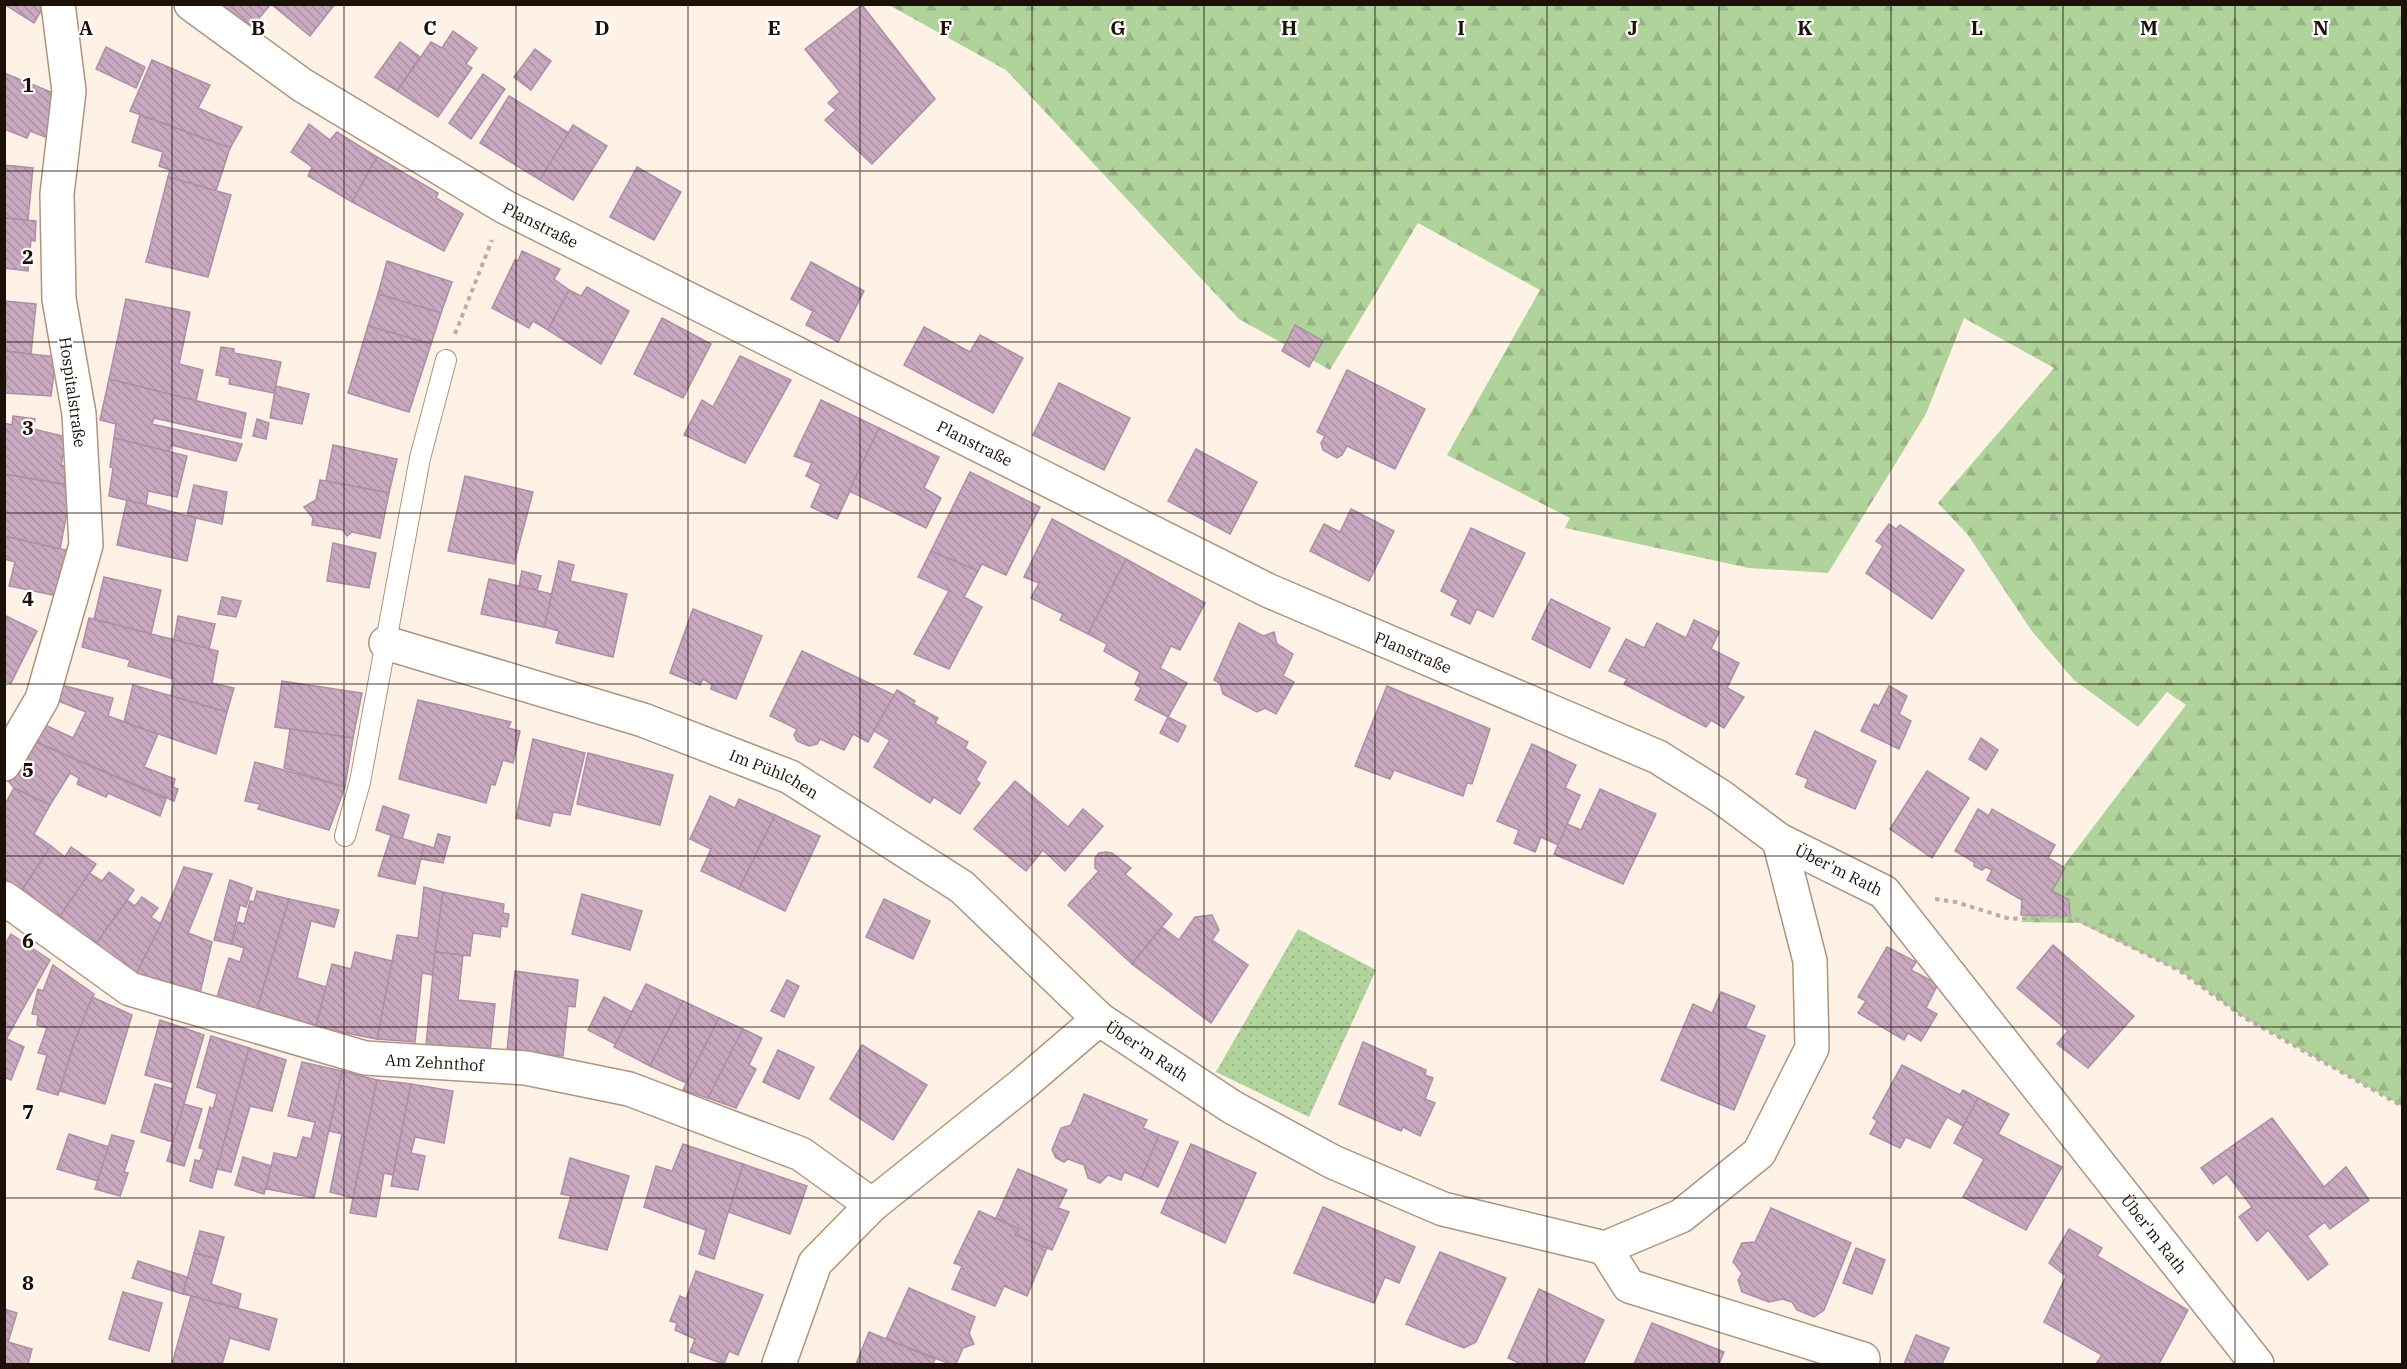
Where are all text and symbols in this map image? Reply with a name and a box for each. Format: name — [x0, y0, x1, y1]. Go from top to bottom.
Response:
text: A — [79, 14, 93, 41]
text: B — [251, 14, 265, 41]
text: C — [423, 14, 437, 41]
text: D — [594, 14, 610, 41]
text: E — [767, 14, 781, 41]
text: F — [940, 14, 952, 41]
text: G — [1110, 14, 1126, 41]
text: H — [1281, 14, 1297, 41]
text: I — [1457, 14, 1465, 41]
text: J — [1628, 14, 1638, 41]
text: K — [1797, 14, 1813, 41]
text: L — [1971, 14, 1983, 41]
text: M — [2140, 14, 2158, 41]
text: N — [2313, 14, 2329, 41]
text: 1 — [22, 71, 34, 98]
street label: Planstraße — [499, 198, 582, 252]
text: 2 — [22, 243, 34, 270]
street label: Hospitalstraße — [55, 335, 91, 449]
text: 3 — [22, 414, 34, 441]
street label: Planstraße — [934, 416, 1016, 470]
text: 4 — [22, 585, 34, 612]
street label: Planstraße — [1372, 627, 1455, 678]
street label: Im Pühlchen — [727, 745, 823, 803]
text: 5 — [22, 756, 34, 783]
street label: Über'm Rath — [1792, 840, 1886, 900]
text: 6 — [22, 927, 34, 954]
street label: Über'm Rath — [1102, 1016, 1192, 1085]
street label: Am Zehnthof — [385, 1049, 486, 1075]
text: 7 — [22, 1098, 34, 1125]
street label: Über'm Rath — [2117, 1190, 2192, 1277]
text: 8 — [22, 1269, 34, 1296]

